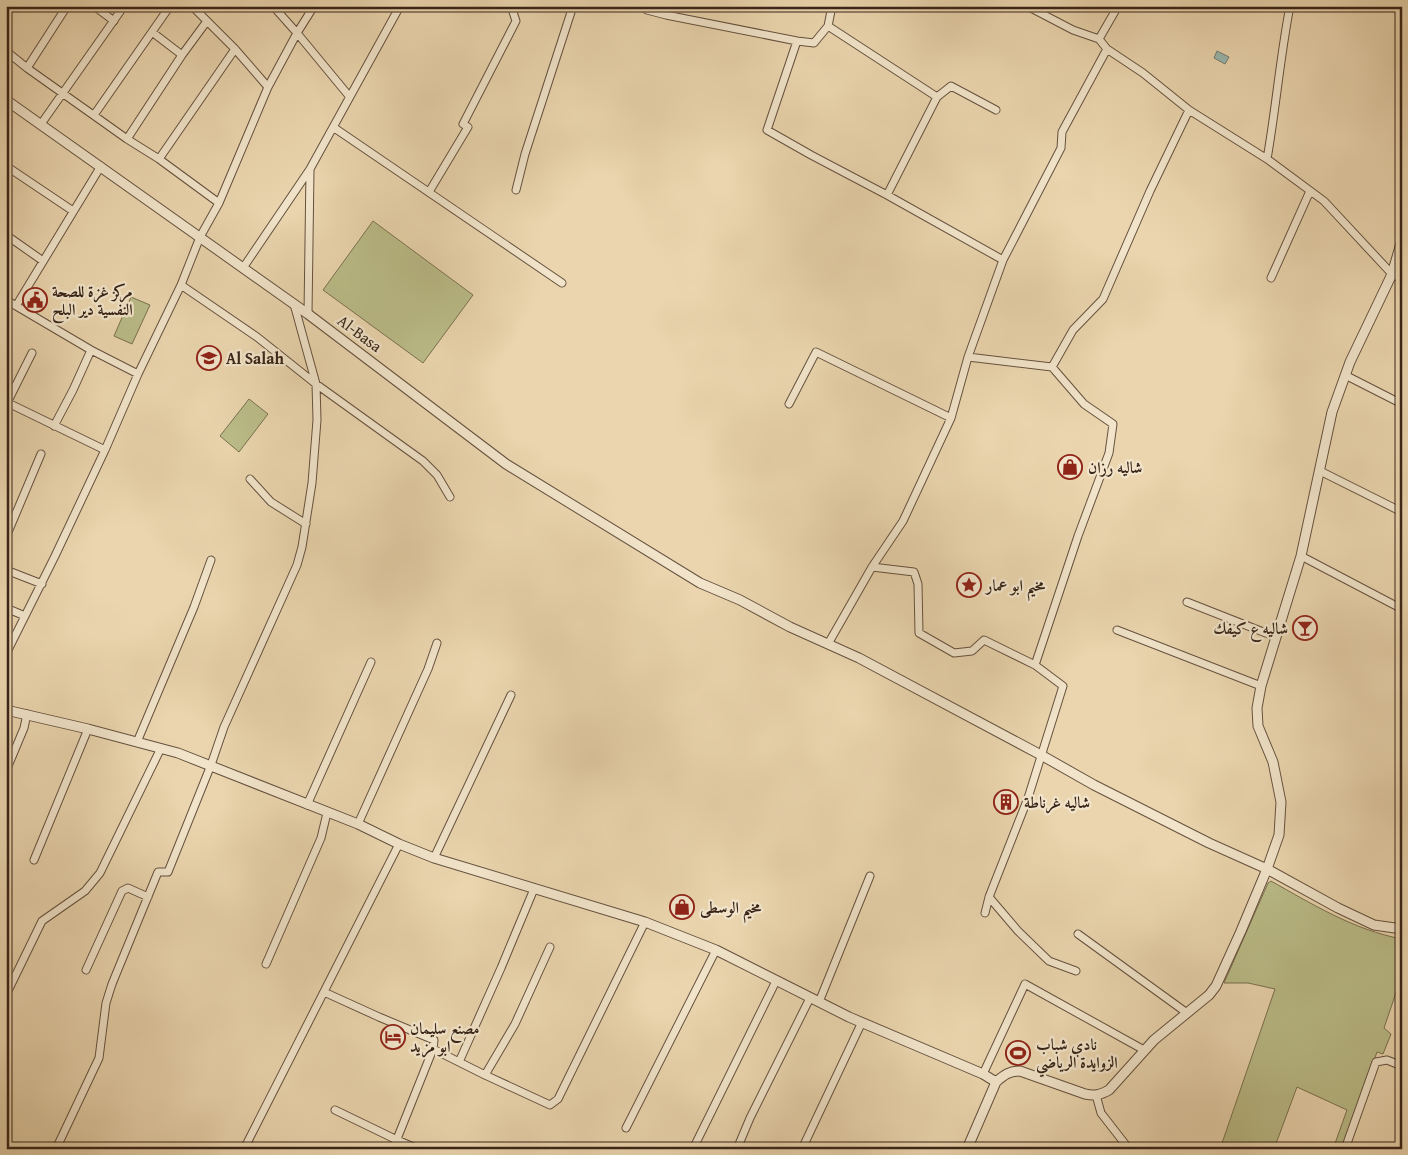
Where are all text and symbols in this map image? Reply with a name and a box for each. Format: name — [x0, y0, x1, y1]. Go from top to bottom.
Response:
place label: مركز غزة للصحة النفسية دير البلح — [52, 279, 133, 324]
public building icon: مركز غزة للصحة النفسية دير البلح — [22, 287, 48, 313]
street label: Al-Basa — [333, 308, 388, 358]
school or university icon: Al Salah — [196, 345, 222, 371]
place label: Al Salah — [226, 346, 284, 370]
shop icon: شاليه رزان — [1057, 454, 1083, 480]
place label: شاليه رزان — [1088, 455, 1142, 479]
place icon: مخيم ابو عمار — [956, 572, 982, 598]
place label: مخيم ابو عمار — [984, 573, 1045, 602]
bar icon: شاليه ع كيفك — [1292, 615, 1318, 641]
place label: شاليه ع كيفك — [1213, 616, 1288, 642]
building icon: شاليه غرناطة — [993, 789, 1019, 815]
place label: شاليه غرناطة — [1024, 790, 1090, 814]
shop icon: مخيم الوسطى — [669, 894, 695, 920]
place label: مخيم الوسطى — [700, 895, 762, 924]
place label: مصنع سليمان ابو مزيد — [410, 1016, 479, 1058]
hotel icon: مصنع سليمان ابو مزيد — [380, 1024, 406, 1050]
place label: نادي شباب الزوايدة الرياضي — [1036, 1032, 1118, 1078]
sports icon: نادي شباب الزوايدة الرياضي — [1005, 1040, 1031, 1066]

